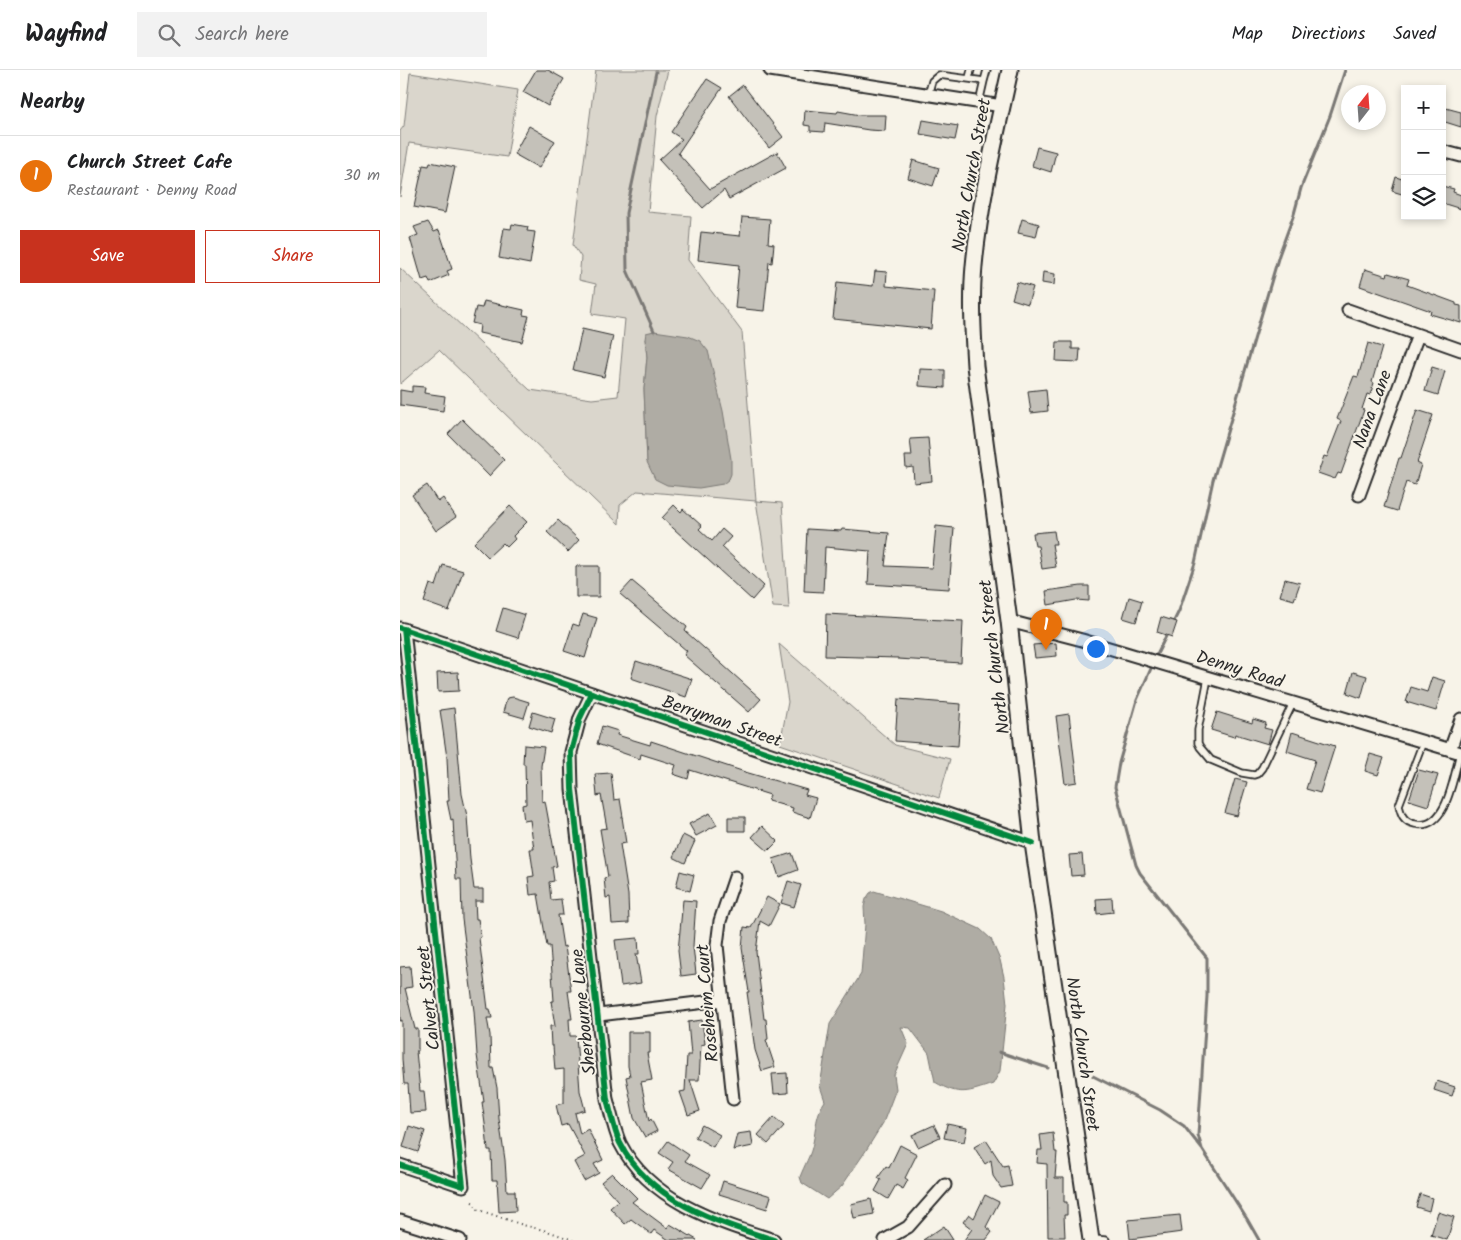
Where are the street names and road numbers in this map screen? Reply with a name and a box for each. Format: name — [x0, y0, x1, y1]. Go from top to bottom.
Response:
street label: North Church Street — [945, 95, 1000, 254]
street label: Nana Lane — [1346, 366, 1401, 453]
street label: North Church Street — [971, 577, 1019, 736]
street label: Denny Road — [1192, 643, 1288, 698]
street label: Berryman Street — [658, 688, 786, 757]
street label: Roseheim Court — [689, 942, 728, 1063]
street label: Calvert Street — [409, 943, 449, 1052]
street label: Sherbourne Lane — [563, 947, 606, 1076]
street label: North Church Street — [1056, 975, 1107, 1134]

